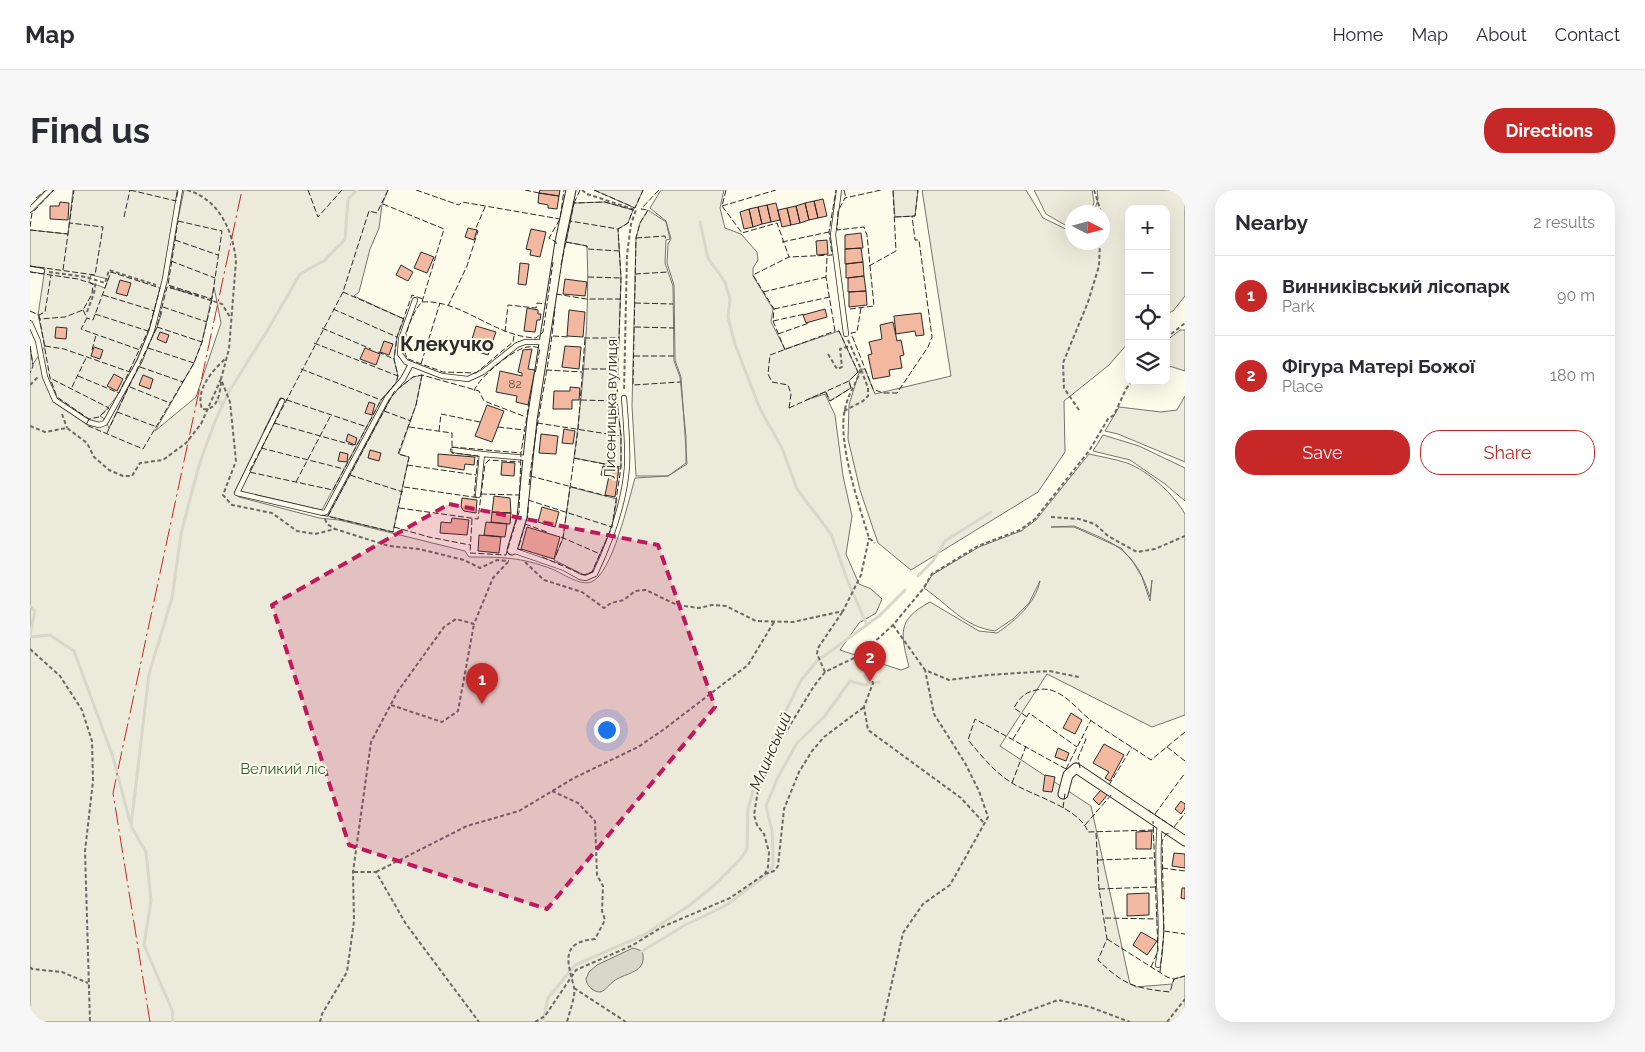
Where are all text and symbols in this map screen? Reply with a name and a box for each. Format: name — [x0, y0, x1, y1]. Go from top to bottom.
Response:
text: Map — [25, 20, 75, 49]
text: Home — [1332, 24, 1383, 45]
text: Map — [1411, 24, 1448, 45]
text: About — [1476, 24, 1527, 45]
text: Contact — [1555, 24, 1620, 45]
button: Directions — [1484, 108, 1615, 153]
text: Find us — [30, 110, 150, 151]
north arrow — [1065, 205, 1110, 250]
map controls — [1125, 205, 1170, 385]
button: + — [1125, 205, 1170, 250]
text: Nearby — [1235, 210, 1308, 235]
text: 2 results — [1533, 213, 1595, 232]
button: − — [1125, 250, 1170, 295]
text: Винниківський лісопарк — [1282, 275, 1510, 297]
text: 1 — [1247, 286, 1255, 305]
text: 90 m — [1557, 286, 1595, 305]
button: locate — [1125, 295, 1170, 340]
text: Park — [1282, 297, 1315, 316]
district label: Клекучко — [400, 332, 494, 356]
street label: Лисеницька вулиця — [601, 339, 621, 479]
button: layers — [1125, 340, 1170, 385]
text: Фігура Матері Божої — [1282, 355, 1475, 377]
text: 2 — [1246, 366, 1256, 385]
text: 180 m — [1550, 366, 1595, 385]
house number: 82 — [508, 377, 522, 391]
text: Place — [1282, 377, 1323, 396]
button: Save — [1235, 430, 1410, 475]
button: Share — [1420, 430, 1595, 475]
pin: 2 — [854, 641, 886, 682]
pin: 1 — [466, 663, 498, 704]
water label: Млинський — [746, 709, 795, 793]
your location — [594, 717, 620, 743]
park label: Великий ліс — [240, 760, 326, 778]

